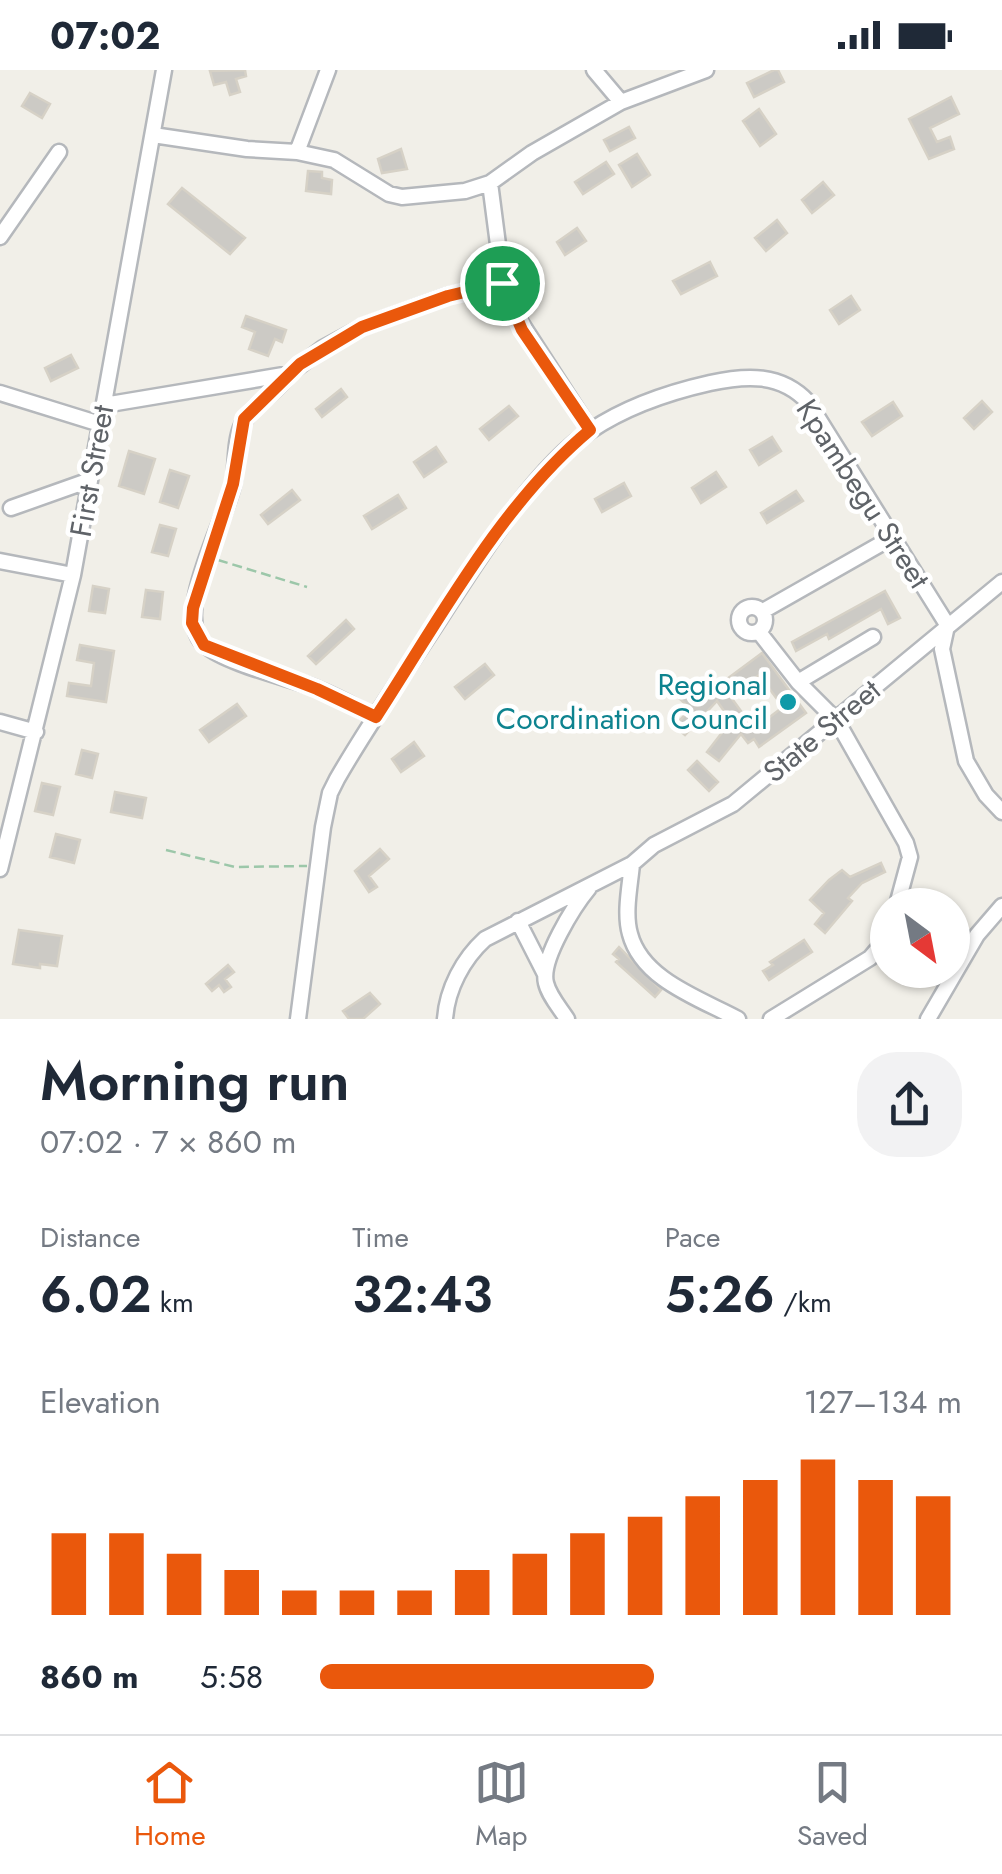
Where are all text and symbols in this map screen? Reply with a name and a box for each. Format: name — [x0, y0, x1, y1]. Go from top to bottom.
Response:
text: 07:02 — [50, 8, 160, 63]
pin — [460, 241, 545, 326]
icon: arrive — [475, 256, 530, 311]
street label: Kpambegu Street — [786, 391, 941, 597]
street label: First Street — [59, 401, 124, 540]
place label: Regional Coordination Council — [496, 663, 768, 740]
street label: State Street — [754, 668, 890, 793]
marker: Regional Coordination Council — [777, 691, 799, 713]
north arrow — [870, 888, 970, 988]
map controls — [870, 888, 970, 988]
text: Morning run — [40, 1041, 350, 1121]
button: share — [857, 1052, 962, 1157]
text: 07:02 · 7 × 860 m — [40, 1119, 297, 1165]
text: Distance — [40, 1217, 140, 1258]
text: Time — [352, 1217, 409, 1258]
text: Pace — [665, 1217, 720, 1258]
text: 6.02 — [40, 1258, 151, 1331]
text: 32:43 — [352, 1258, 492, 1331]
text: 5:26 — [665, 1258, 775, 1331]
text: km — [151, 1282, 194, 1323]
text: /km — [775, 1282, 832, 1323]
text: Elevation — [40, 1379, 161, 1425]
text: 127–134 m — [804, 1379, 962, 1425]
text: 860 m — [40, 1654, 139, 1700]
text: 5:58 — [200, 1654, 263, 1700]
tab: Home — [134, 1755, 206, 1856]
tab: Map — [474, 1755, 529, 1856]
tab: Saved — [797, 1755, 868, 1856]

